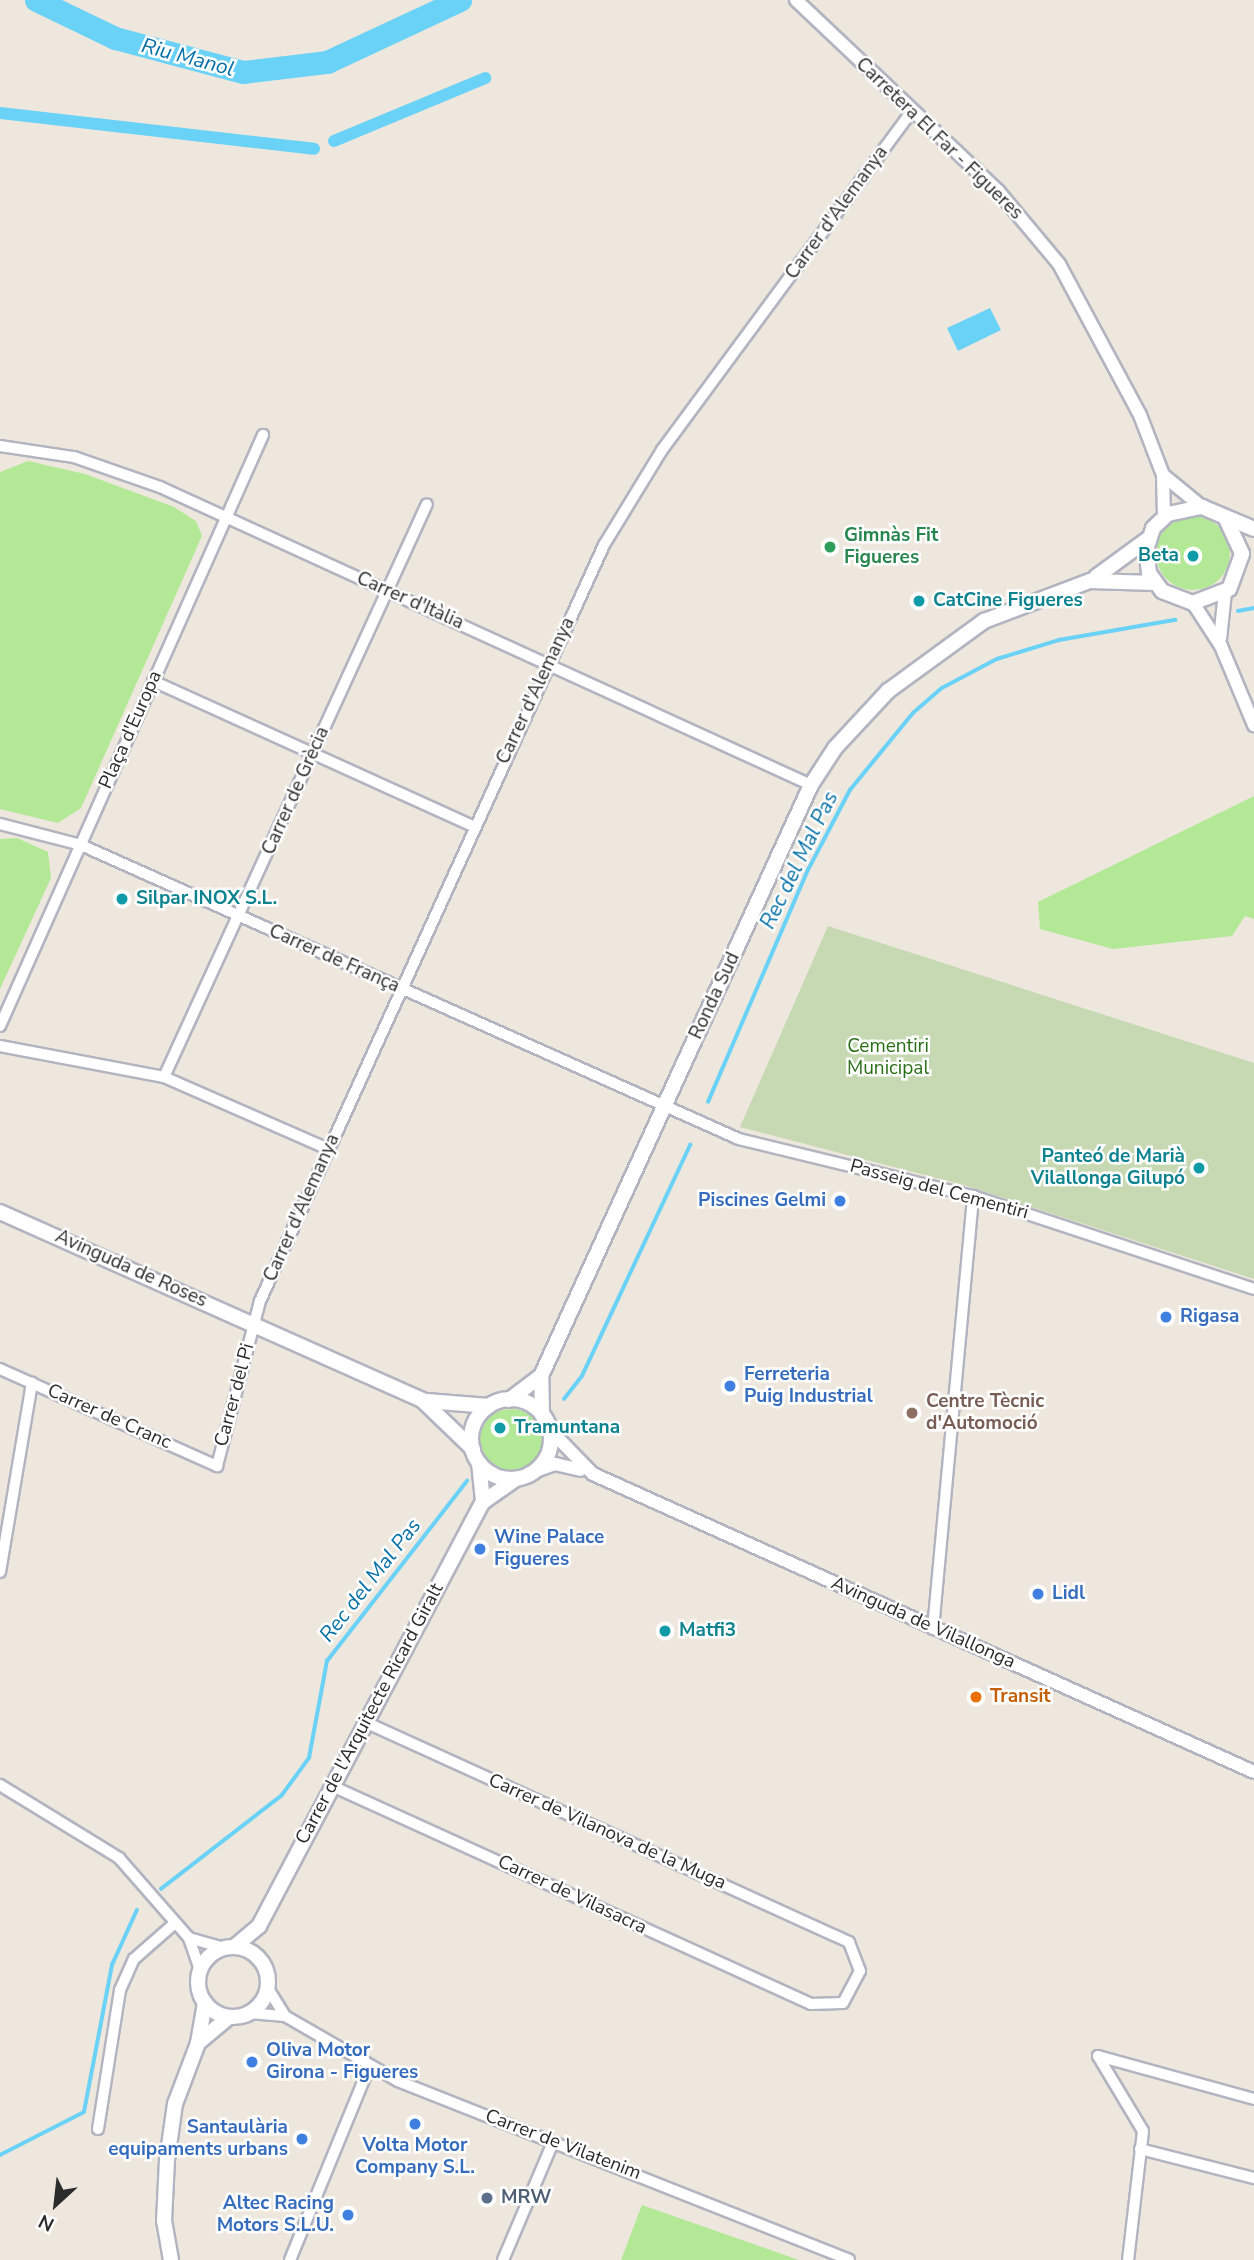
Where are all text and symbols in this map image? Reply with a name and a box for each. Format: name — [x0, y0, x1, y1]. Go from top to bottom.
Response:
water label: Riu Manol — [139, 33, 237, 81]
street label: Carretera El Far - Figueres — [851, 53, 1027, 225]
street label: Carrer d'Alemanya — [781, 142, 893, 284]
place label: Gimnàs Fit Figueres — [844, 525, 938, 569]
marker: Gimnàs Fit Figueres — [822, 539, 838, 555]
place label: Beta — [1138, 545, 1179, 567]
marker: Beta — [1185, 548, 1201, 564]
street label: Carrer d'Itàlia — [353, 567, 467, 635]
place label: CatCine Figueres — [933, 590, 1083, 612]
marker: CatCine Figueres — [911, 593, 927, 609]
street label: Carrer d'Alemanya — [492, 614, 580, 768]
street label: Plaça d'Europa — [95, 667, 167, 793]
street label: Carrer de Grècia — [258, 723, 334, 859]
water label: Rec del Mal Pas — [755, 787, 843, 933]
place label: Silpar INOX S.L. — [136, 888, 277, 910]
marker: Silpar INOX S.L. — [114, 891, 130, 907]
street label: Carrer de França — [265, 920, 403, 998]
street label: Ronda Sud — [685, 949, 745, 1043]
park label: Cementiri Municipal — [847, 1036, 929, 1080]
street label: Carrer d'Alemanya — [259, 1131, 345, 1285]
place label: Panteó de Marià Vilallonga Gilupó — [1031, 1146, 1185, 1190]
street label: Passeig del Cementiri — [847, 1155, 1031, 1225]
marker: Panteó de Marià Vilallonga Gilupó — [1191, 1160, 1207, 1176]
place label: Piscines Gelmi — [698, 1190, 826, 1212]
marker: Piscines Gelmi — [832, 1193, 848, 1209]
street label: Avinguda de Roses — [52, 1225, 210, 1313]
place label: Rigasa — [1180, 1306, 1239, 1328]
marker: Rigasa — [1158, 1309, 1174, 1325]
street label: Carrer del Pi — [210, 1341, 260, 1449]
place label: Ferreteria Puig Industrial — [744, 1364, 873, 1408]
marker: Ferreteria Puig Industrial — [722, 1378, 738, 1394]
street label: Carrer de Cranc — [44, 1380, 174, 1454]
place label: Centre Tècnic d'Automoció — [926, 1391, 1044, 1435]
marker: Centre Tècnic d'Automoció — [904, 1405, 920, 1421]
place label: Tramuntana — [514, 1417, 620, 1439]
marker: Tramuntana — [492, 1420, 508, 1436]
water label: Rec del Mal Pas — [314, 1513, 426, 1647]
place label: Wine Palace Figueres — [494, 1527, 604, 1571]
marker: Wine Palace Figueres — [472, 1541, 488, 1557]
street label: Avinguda de Vilallonga — [827, 1572, 1019, 1674]
street label: Carrer de l'Arquitecte Ricard Giralt — [291, 1580, 449, 1848]
place label: Lidl — [1052, 1583, 1085, 1605]
marker: Lidl — [1030, 1586, 1046, 1602]
place label: Matfi3 — [679, 1620, 736, 1642]
marker: Matfi3 — [657, 1623, 673, 1639]
place label: Transit — [990, 1686, 1051, 1708]
marker: Transit — [968, 1689, 984, 1705]
street label: Carrer de Vilanova de la Muga — [485, 1769, 729, 1895]
street label: Carrer de Vilasacra — [494, 1850, 650, 1940]
place label: Oliva Motor Girona - Figueres — [266, 2040, 418, 2084]
marker: Oliva Motor Girona - Figueres — [244, 2054, 260, 2070]
street label: Carrer de Vilatenim — [482, 2105, 644, 2185]
marker: Volta Motor Company S.L. — [407, 2116, 423, 2132]
place label: Santaulària equipaments urbans — [108, 2117, 288, 2161]
marker: Santaulària equipaments urbans — [294, 2131, 310, 2147]
place label: Volta Motor Company S.L. — [355, 2135, 475, 2179]
north arrow — [21, 2169, 91, 2239]
place label: MRW — [501, 2187, 551, 2209]
marker: MRW — [479, 2190, 495, 2206]
place label: Altec Racing Motors S.L.U. — [217, 2193, 334, 2237]
marker: Altec Racing Motors S.L.U. — [340, 2207, 356, 2223]
text: N — [34, 2208, 59, 2238]

